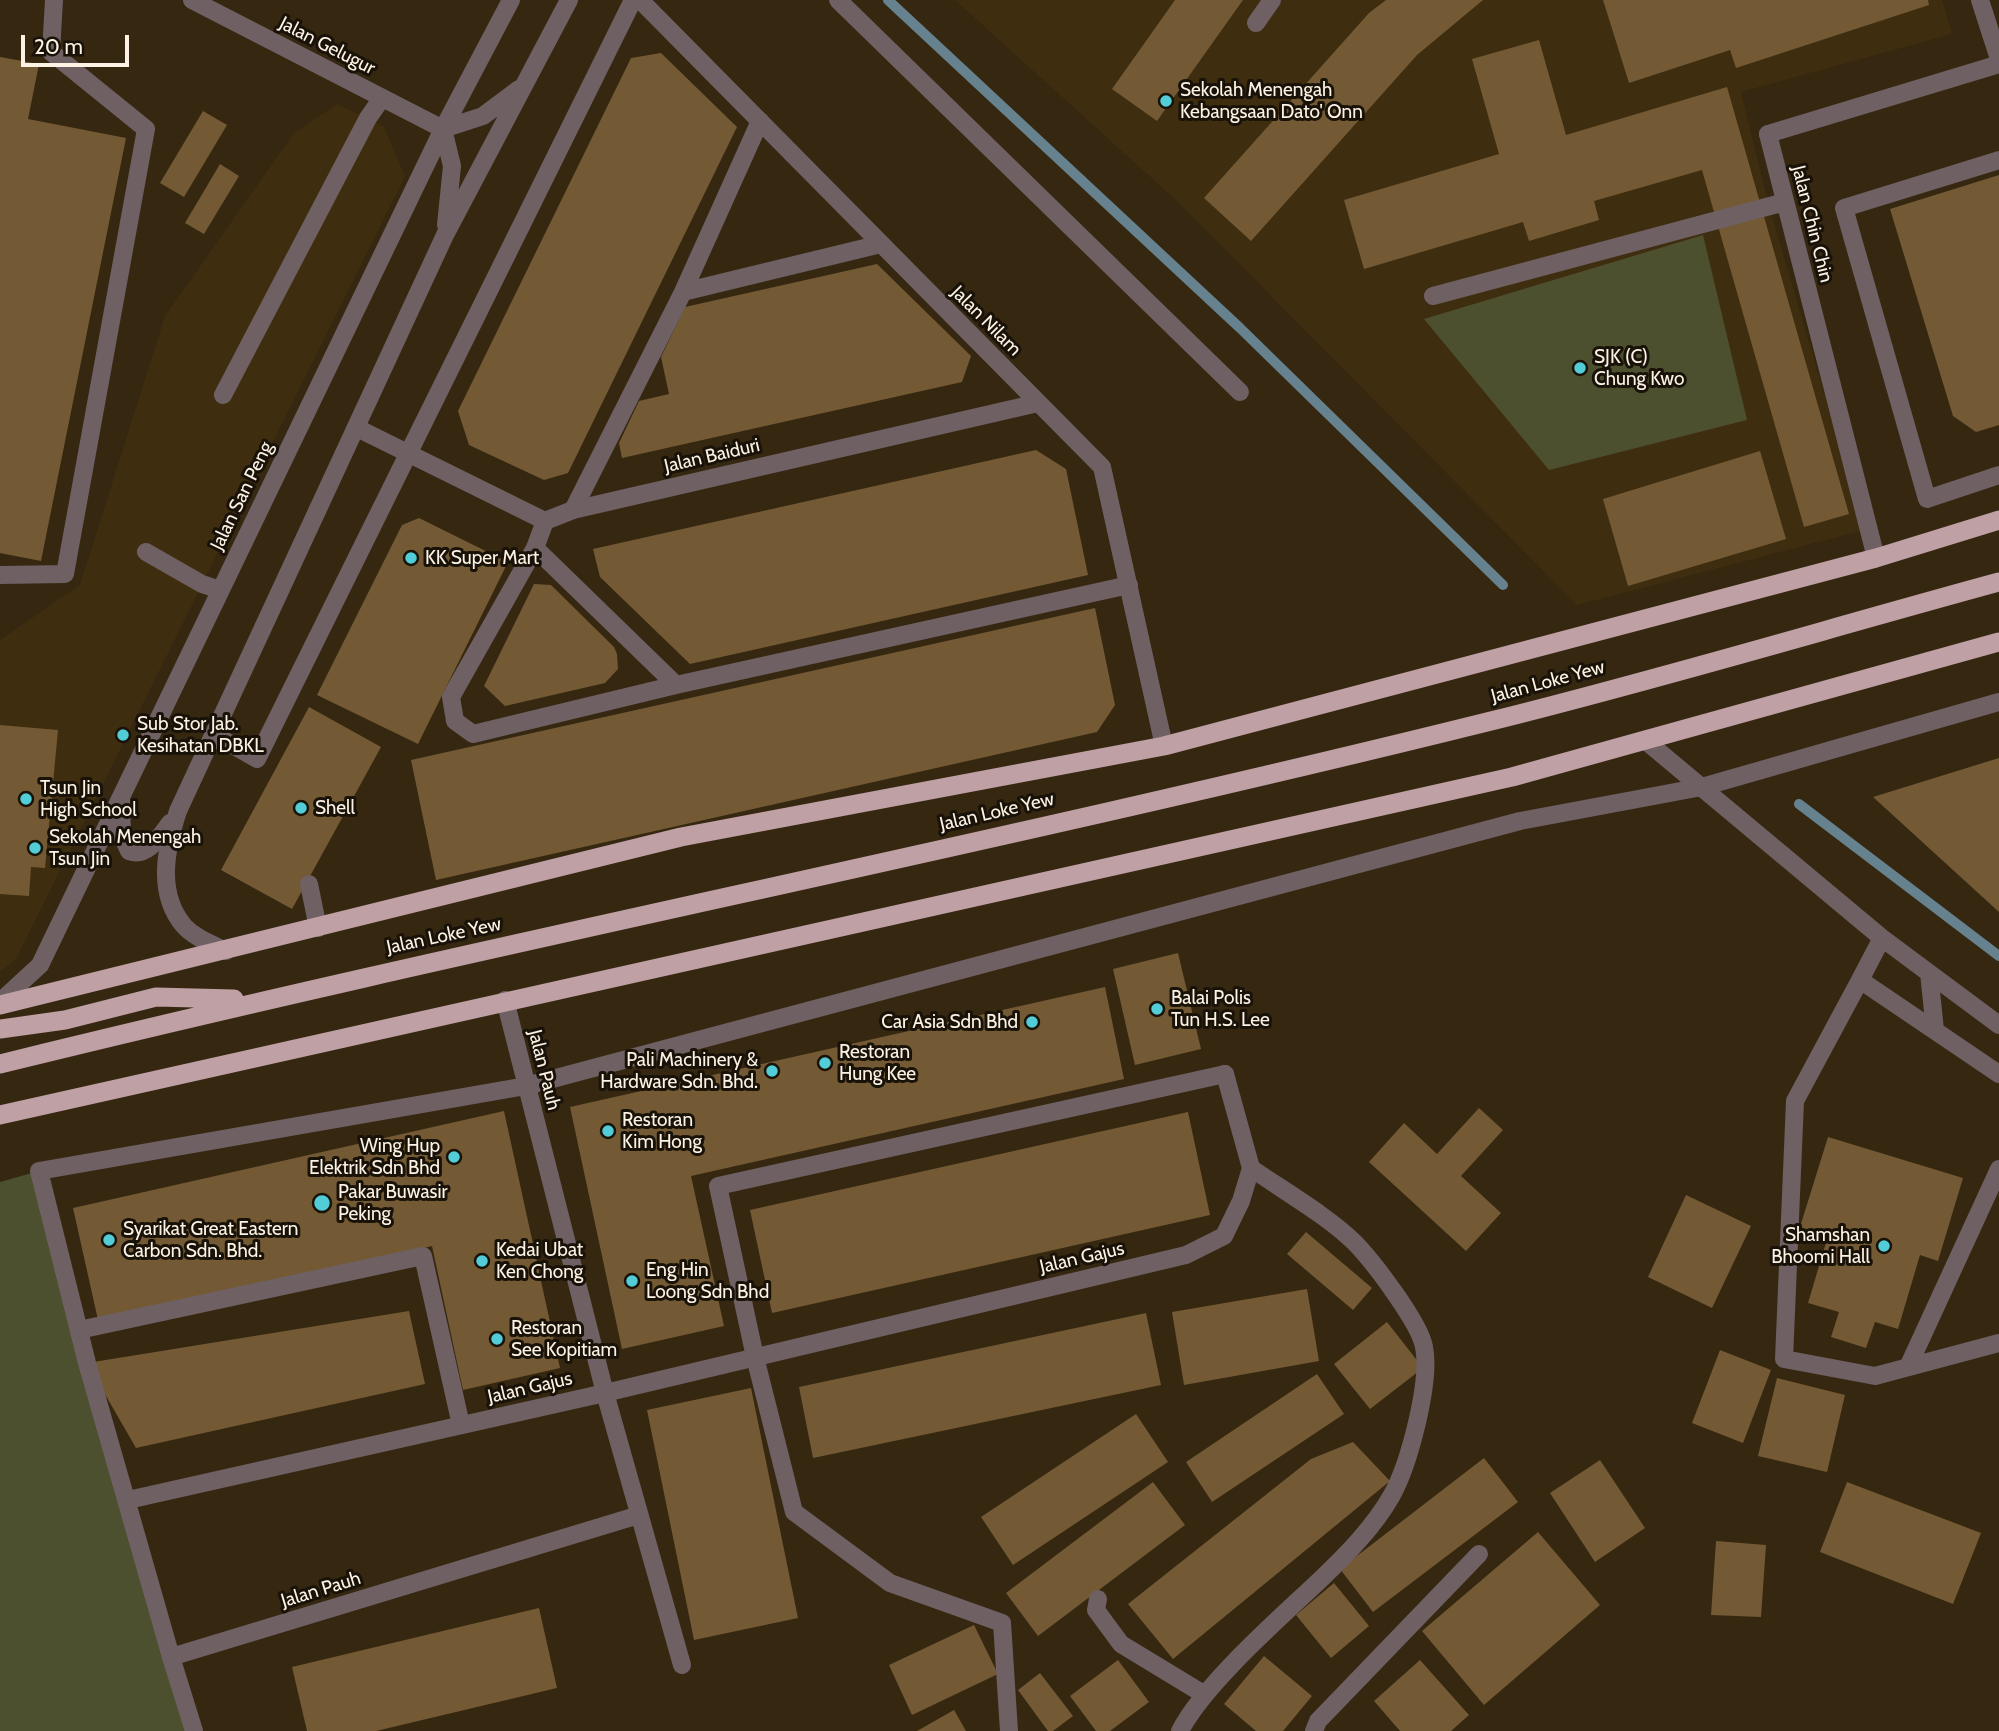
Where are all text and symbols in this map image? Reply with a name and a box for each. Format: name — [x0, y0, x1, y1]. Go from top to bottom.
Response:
street label: Jalan Gelugur — [275, 12, 379, 80]
scale bar — [24, 21, 133, 65]
text: 20 m — [34, 34, 83, 59]
place label: Sekolah Menengah Kebangsaan Dato' Onn — [1180, 79, 1363, 123]
marker: Sekolah Menengah Kebangsaan Dato' Onn — [1158, 93, 1174, 109]
street label: Jalan Chin Chin — [1786, 163, 1838, 285]
street label: Jalan Nilam — [946, 281, 1026, 361]
place label: SJK (C) Chung Kwo — [1594, 346, 1684, 390]
marker: SJK (C) Chung Kwo — [1572, 360, 1588, 376]
street label: Jalan Baiduri — [662, 434, 762, 478]
street label: Jalan San Peng — [206, 438, 278, 554]
place label: KK Super Mart — [425, 547, 539, 569]
marker: KK Super Mart — [403, 550, 419, 566]
street label: Jalan Loke Yew — [1489, 656, 1607, 708]
place label: Sub Stor Jab. Kesihatan DBKL — [137, 713, 264, 757]
marker: Sub Stor Jab. Kesihatan DBKL — [115, 727, 131, 743]
place label: Tsun Jin High School — [40, 777, 137, 821]
street label: Jalan Loke Yew — [938, 788, 1056, 836]
marker: Tsun Jin High School — [18, 791, 34, 807]
place label: Shell — [315, 797, 355, 819]
marker: Shell — [293, 800, 309, 816]
place label: Sekolah Menengah Tsun Jin — [49, 826, 201, 870]
marker: Sekolah Menengah Tsun Jin — [27, 840, 43, 856]
street label: Jalan Loke Yew — [385, 913, 503, 959]
place label: Balai Polis Tun H.S. Lee — [1171, 987, 1270, 1031]
marker: Balai Polis Tun H.S. Lee — [1149, 1001, 1165, 1017]
place label: Car Asia Sdn Bhd — [881, 1011, 1018, 1033]
marker: Car Asia Sdn Bhd — [1024, 1014, 1040, 1030]
street label: Jalan Pauh — [523, 1027, 565, 1113]
place label: Restoran Hung Kee — [839, 1041, 916, 1085]
place label: Pali Machinery & Hardware Sdn. Bhd. — [600, 1049, 758, 1093]
marker: Restoran Hung Kee — [817, 1055, 833, 1071]
marker: Pali Machinery & Hardware Sdn. Bhd. — [764, 1063, 780, 1079]
place label: Restoran Kim Hong — [622, 1109, 702, 1153]
marker: Restoran Kim Hong — [600, 1123, 616, 1139]
place label: Wing Hup Elektrik Sdn Bhd — [309, 1135, 440, 1179]
marker: Wing Hup Elektrik Sdn Bhd — [446, 1149, 462, 1165]
place label: Pakar Buwasir Peking — [338, 1181, 447, 1225]
marker: Pakar Buwasir Peking — [312, 1193, 332, 1213]
place label: Syarikat Great Eastern Carbon Sdn. Bhd. — [123, 1218, 298, 1262]
place label: Shamshan Bhoomi Hall — [1771, 1224, 1870, 1268]
marker: Syarikat Great Eastern Carbon Sdn. Bhd. — [101, 1232, 117, 1248]
street label: Jalan Gajus — [1038, 1237, 1126, 1279]
marker: Shamshan Bhoomi Hall — [1876, 1238, 1892, 1254]
place label: Kedai Ubat Ken Chong — [496, 1239, 583, 1283]
marker: Kedai Ubat Ken Chong — [474, 1253, 490, 1269]
place label: Eng Hin Loong Sdn Bhd — [646, 1259, 769, 1303]
marker: Eng Hin Loong Sdn Bhd — [624, 1273, 640, 1289]
place label: Restoran See Kopitiam — [511, 1317, 617, 1361]
marker: Restoran See Kopitiam — [489, 1331, 505, 1347]
street label: Jalan Gajus — [486, 1367, 574, 1409]
street label: Jalan Pauh — [278, 1567, 364, 1613]

